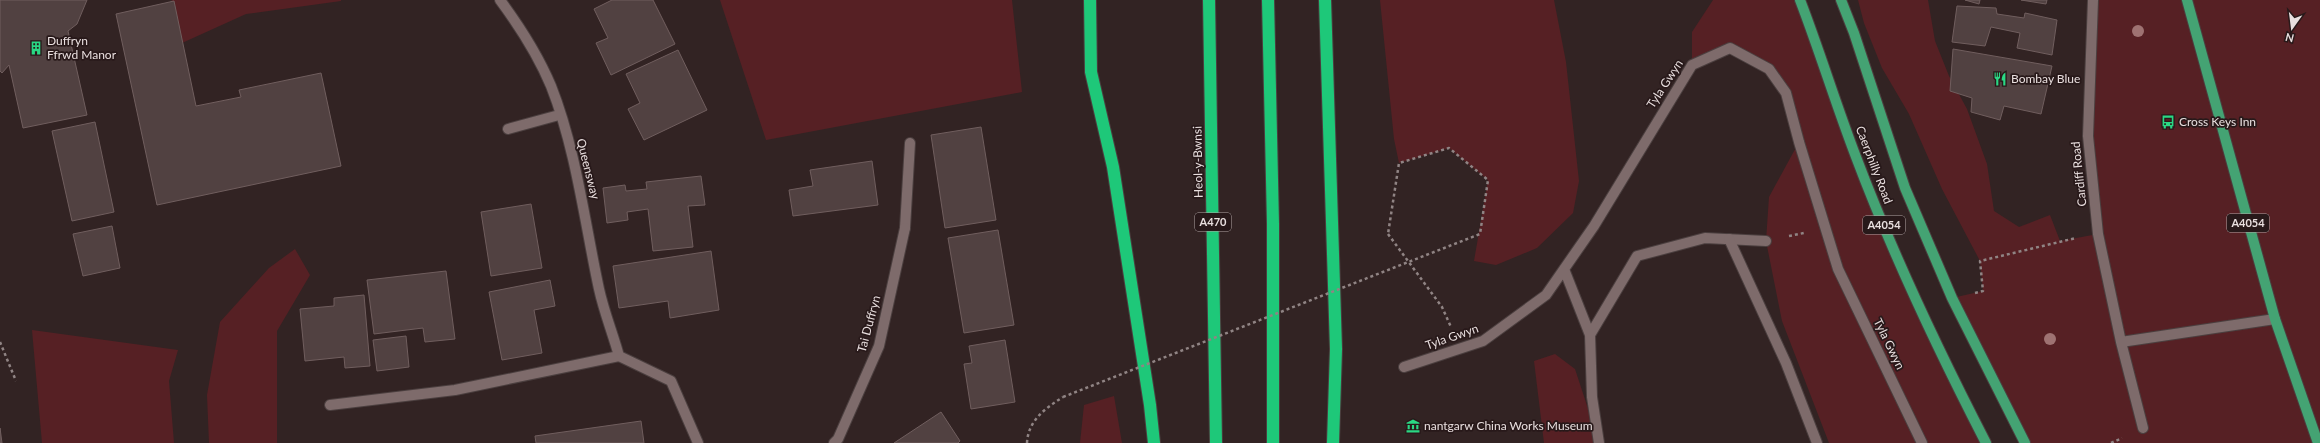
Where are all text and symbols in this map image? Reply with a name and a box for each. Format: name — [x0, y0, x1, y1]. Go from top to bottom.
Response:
north arrow — [2272, 8, 2312, 48]
text: N — [2284, 31, 2295, 46]
place label: Duffryn Ffrwd Manor — [47, 33, 117, 62]
building icon: Duffryn Ffrwd Manor — [28, 40, 44, 56]
street label: Tyla Gwyn — [1643, 57, 1686, 111]
restaurant icon: Bombay Blue — [1992, 71, 2008, 87]
place label: Bombay Blue — [2011, 71, 2080, 86]
bus stop icon: Cross Keys Inn — [2160, 114, 2176, 130]
place label: Cross Keys Inn — [2179, 114, 2256, 129]
street label: Caerphilly Road — [1853, 124, 1896, 206]
street label: Heol-y-Bwnsi — [1189, 126, 1206, 198]
street label: Queensway — [574, 137, 603, 202]
street label: Cardiff Road — [2068, 141, 2089, 207]
road number: A470 — [1195, 213, 1231, 231]
road number: A4054 — [2227, 214, 2269, 232]
road number: A4054 — [1863, 216, 1905, 234]
street label: Tai Duffryn — [854, 294, 883, 354]
street label: Tyla Gwyn — [1871, 316, 1908, 372]
street label: Tyla Gwyn — [1423, 320, 1480, 353]
museum icon: nantgarw China Works Museum — [1405, 418, 1421, 434]
place label: nantgarw China Works Museum — [1424, 418, 1593, 433]

